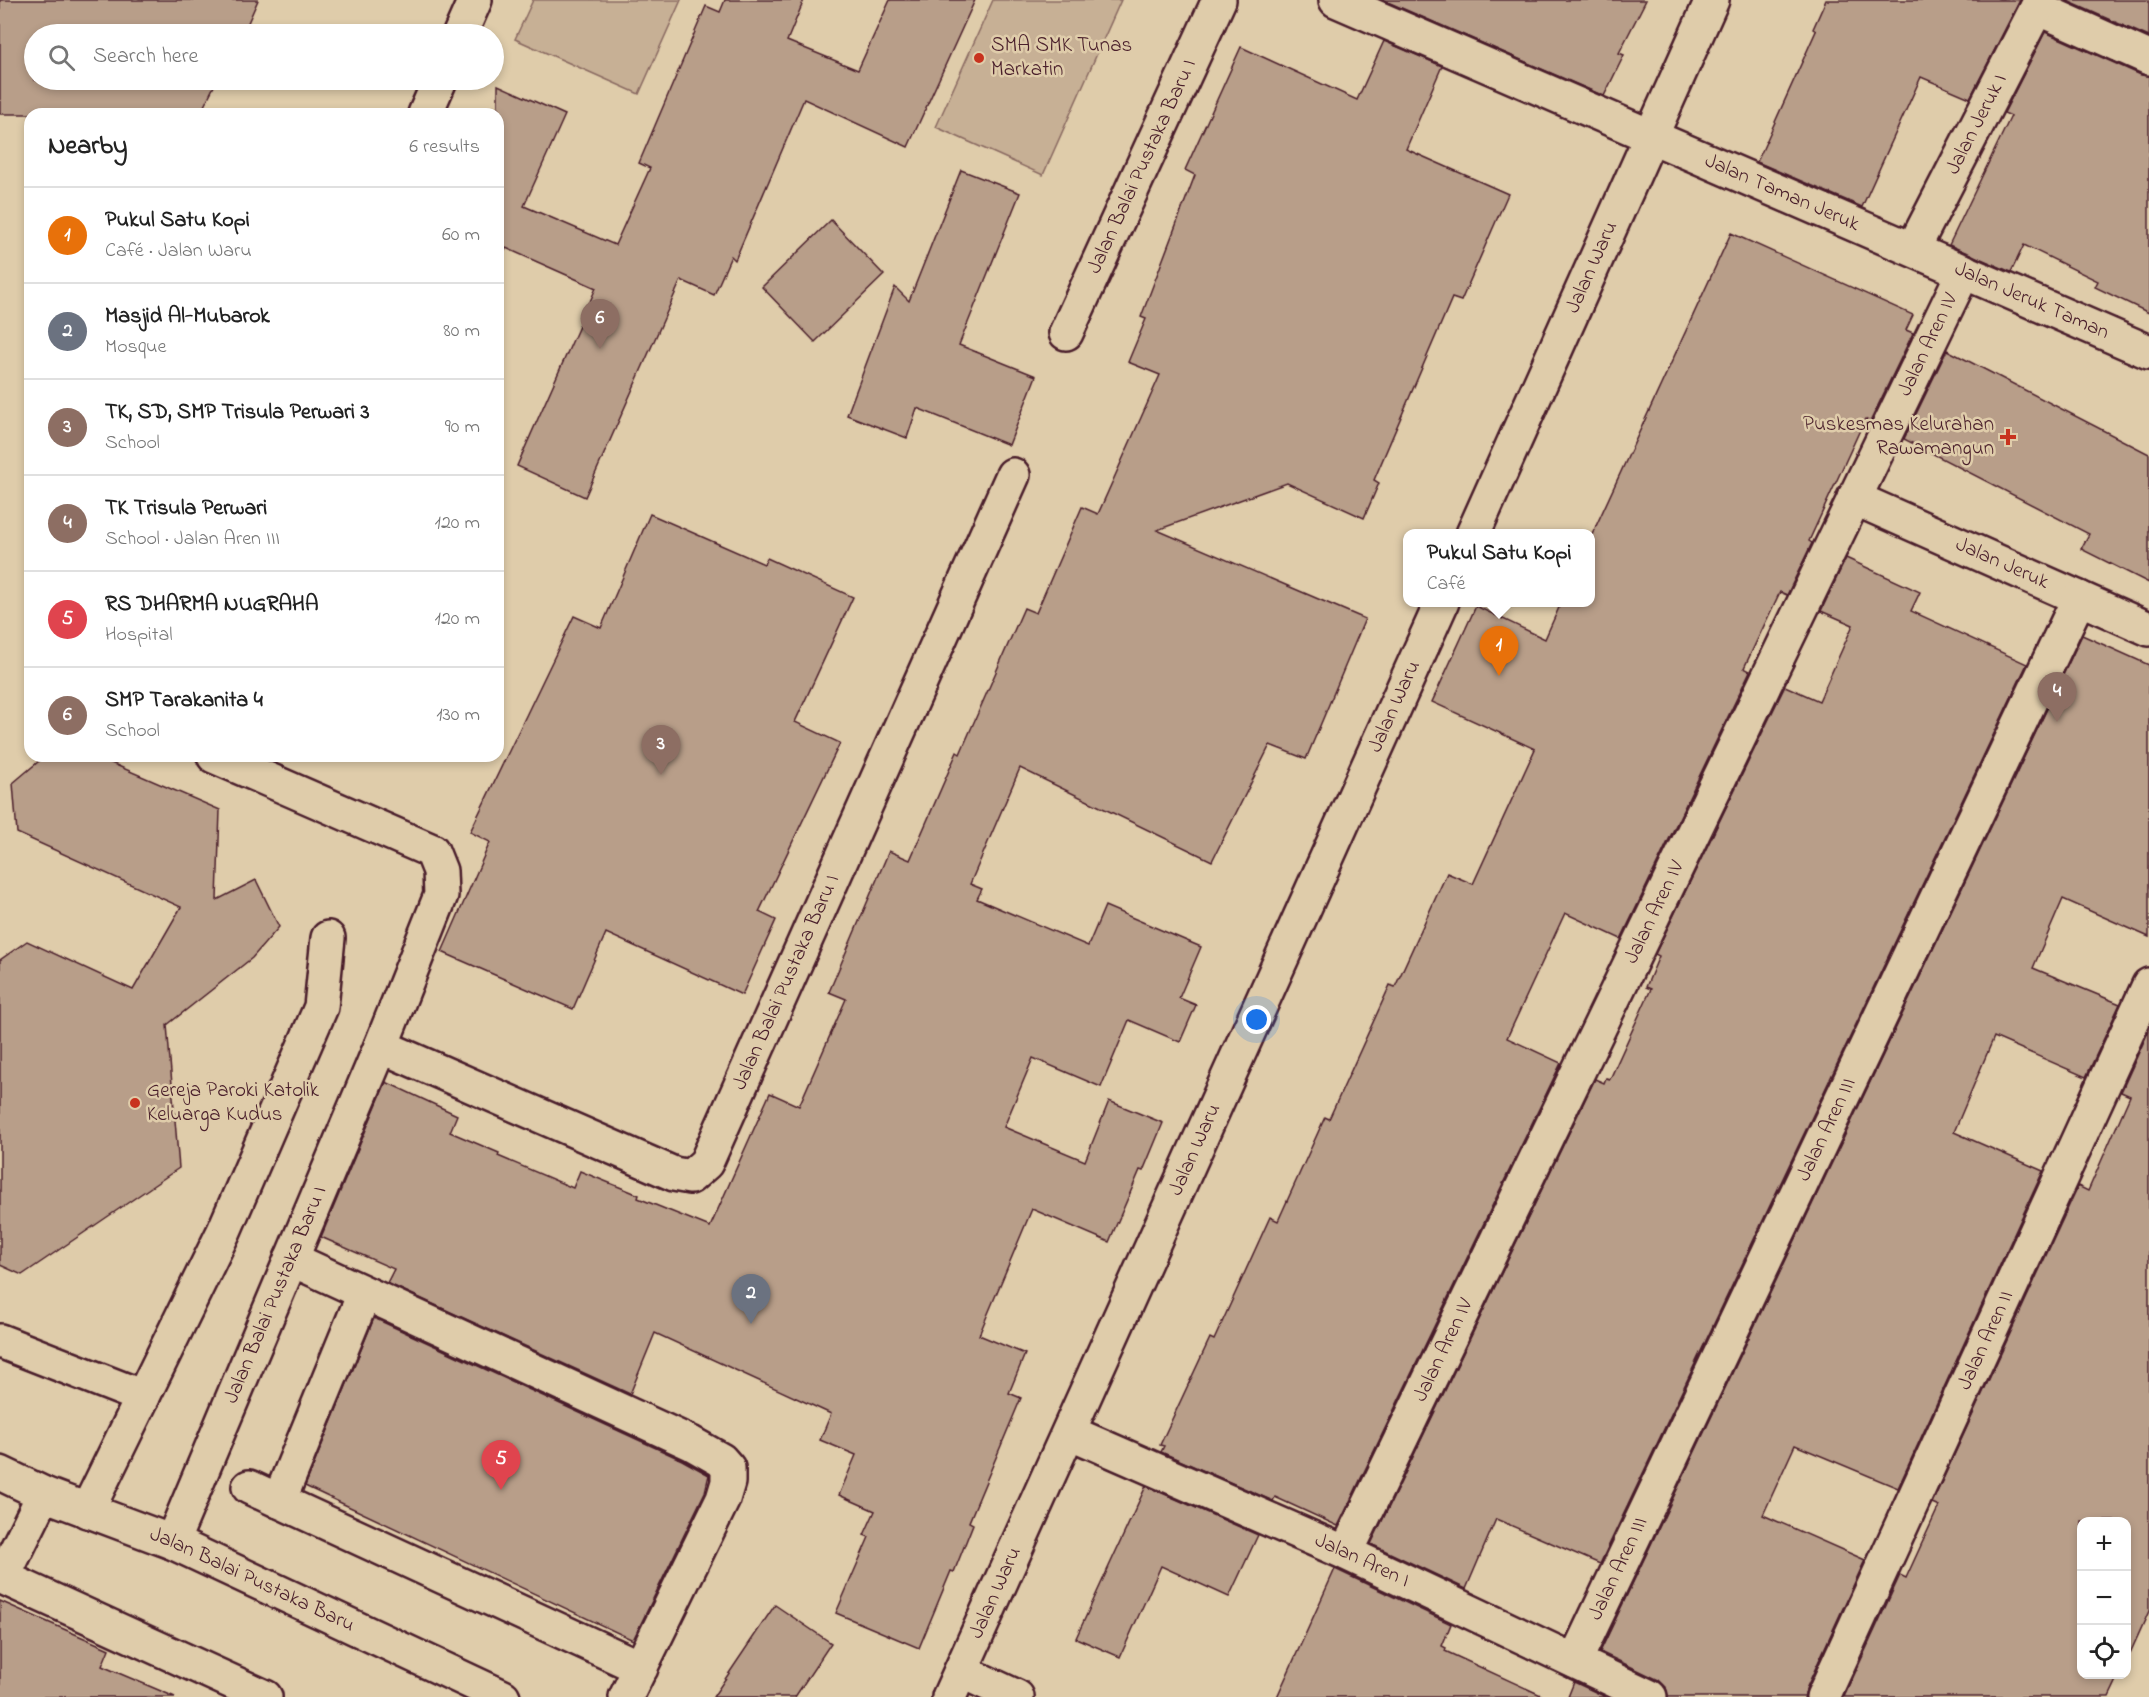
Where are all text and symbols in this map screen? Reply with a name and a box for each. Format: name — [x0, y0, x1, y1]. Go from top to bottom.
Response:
search box — [24, 24, 504, 90]
place label: SMA SMK Tunas Markatin — [991, 31, 1132, 85]
icon: search — [45, 41, 78, 74]
text: Search here — [93, 41, 198, 73]
marker: SMA SMK Tunas Markatin — [972, 51, 986, 65]
street label: Jalan Balai Pustaka Baru I — [1080, 54, 1205, 279]
street label: Jalan Jeruk I — [1939, 69, 2015, 180]
text: Nearby — [48, 128, 127, 166]
text: 6 results — [409, 133, 480, 162]
street label: Jalan Taman Jeruk — [1700, 146, 1865, 240]
text: Pukul Satu Kopi — [105, 205, 250, 237]
street label: Jalan Waru — [1559, 217, 1626, 318]
text: 1 — [64, 221, 71, 250]
text: 60 m — [442, 221, 480, 250]
text: Café · Jalan Waru — [105, 237, 252, 266]
street label: Jalan Jeruk Taman — [1949, 254, 2114, 348]
street label: Jalan Aren IV — [1891, 288, 1966, 402]
pin: 6 — [580, 300, 620, 349]
text: Masjid Al-Mubarok — [105, 301, 270, 333]
text: 2 — [63, 317, 72, 346]
text: 80 m — [443, 317, 480, 346]
text: Mosque — [105, 333, 166, 362]
text: TK, SD, SMP Trisula Perwari 3 — [105, 397, 369, 429]
place label: Puskesmas Kelurahan Rawamangun — [1803, 410, 1994, 466]
text: 3 — [63, 413, 72, 442]
text: 90 m — [445, 413, 480, 442]
marker: Puskesmas Kelurahan Rawamangun — [1999, 428, 2017, 446]
text: School — [105, 429, 160, 458]
text: TK Trisula Perwari — [105, 493, 267, 525]
text: 4 — [63, 509, 72, 538]
text: 120 m — [435, 509, 480, 538]
text: School · Jalan Aren III — [105, 525, 280, 554]
popup — [1403, 529, 1595, 607]
street label: Jalan Jeruk — [1951, 530, 2054, 598]
text: Pukul Satu Kopi — [1427, 538, 1571, 570]
text: Café — [1427, 570, 1465, 599]
text: RS DHARMA NUGRAHA — [105, 589, 318, 621]
text: 5 — [62, 605, 73, 634]
text: 120 m — [435, 605, 480, 634]
text: Hospital — [105, 621, 173, 650]
pin: 1 — [1480, 626, 1518, 676]
street label: Jalan Waru — [1361, 656, 1429, 758]
pin: 4 — [2038, 672, 2076, 722]
text: SMP Tarakanita 4 — [105, 685, 263, 717]
text: 6 — [63, 701, 72, 730]
text: 130 m — [436, 701, 480, 730]
text: School — [105, 717, 160, 746]
pin: 3 — [642, 726, 680, 775]
street label: Jalan Aren IV — [1617, 856, 1692, 969]
street label: Jalan Balai Pustaka Baru I — [725, 870, 848, 1095]
your location — [1242, 1005, 1271, 1034]
street label: Jalan Aren III — [1789, 1073, 1864, 1186]
place label: Gereja Paroki Katolik Keluarga Kudus — [147, 1076, 320, 1132]
marker: Gereja Paroki Katolik Keluarga Kudus — [128, 1096, 142, 1110]
street label: Jalan Waru — [1161, 1099, 1229, 1201]
street label: Jalan Balai Pustaka Baru I — [217, 1182, 335, 1408]
pin: 2 — [732, 1274, 771, 1324]
street label: Jalan Aren II — [1950, 1286, 2022, 1395]
street label: Jalan Aren IV — [1406, 1294, 1481, 1407]
pin: 5 — [482, 1440, 520, 1490]
street label: Jalan Aren III — [1581, 1512, 1656, 1626]
map controls — [2077, 1517, 2131, 1679]
button: + — [2077, 1517, 2131, 1571]
street label: Jalan Balai Pustaka Baru — [145, 1520, 360, 1640]
street label: Jalan Aren I — [1310, 1526, 1414, 1596]
street label: Jalan Waru — [962, 1542, 1030, 1644]
button: − — [2077, 1571, 2131, 1625]
button: locate — [2077, 1625, 2131, 1679]

